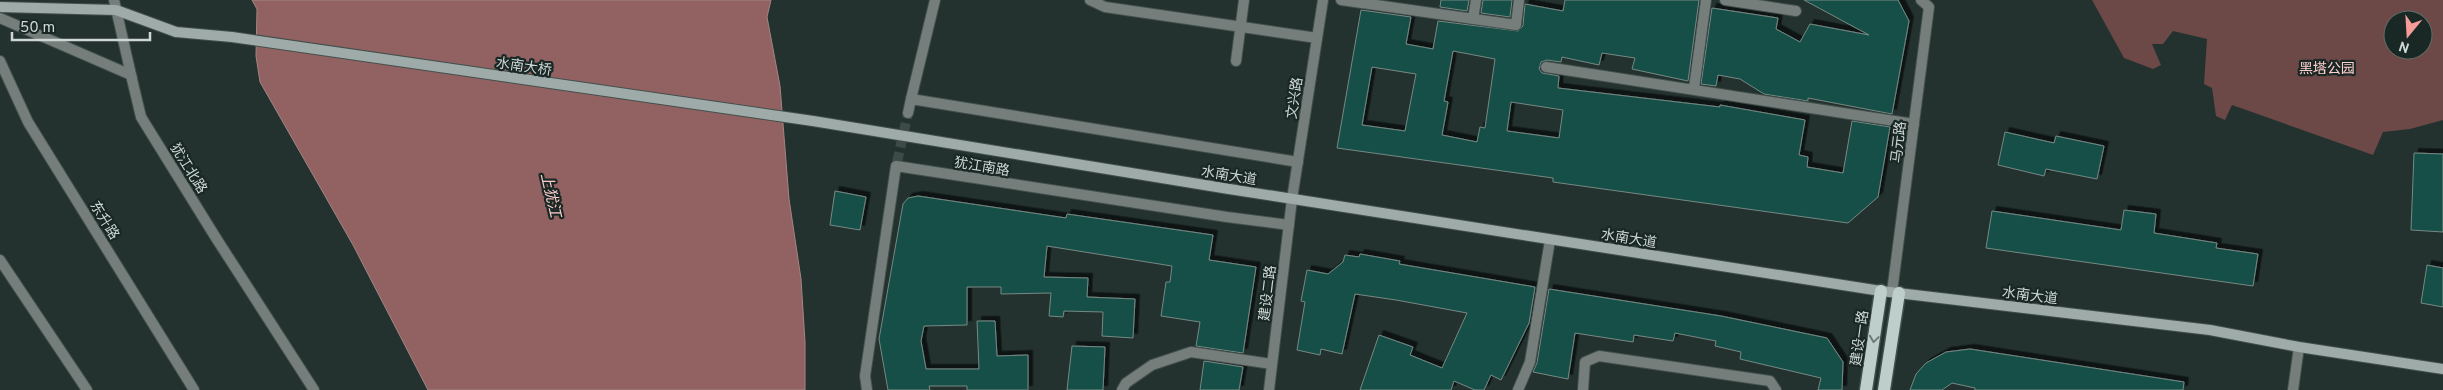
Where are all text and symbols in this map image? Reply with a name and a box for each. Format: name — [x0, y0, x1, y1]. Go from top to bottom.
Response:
scale bar — [12, 10, 150, 42]
north arrow — [2383, 10, 2433, 60]
text: 50 m — [20, 19, 55, 38]
text: N — [2397, 36, 2412, 56]
street label: 水南大桥 — [495, 55, 553, 80]
park label: 黑塔公园 — [2299, 61, 2355, 78]
street label: 文兴路 — [1284, 76, 1307, 120]
street label: 马元路 — [1888, 120, 1910, 164]
street label: 犹江北路 — [166, 140, 211, 197]
street label: 犹江南路 — [953, 155, 1011, 180]
street label: 水南大道 — [1200, 164, 1258, 189]
water label: 上犹江 — [535, 171, 564, 221]
street label: 东升路 — [85, 198, 122, 243]
street label: 水南大道 — [1600, 227, 1658, 252]
street label: 建设二路 — [1257, 264, 1280, 322]
street label: 水南大道 — [2001, 285, 2059, 308]
street label: 建设一路 — [1848, 309, 1873, 367]
one-way arrow — [1869, 336, 1880, 344]

